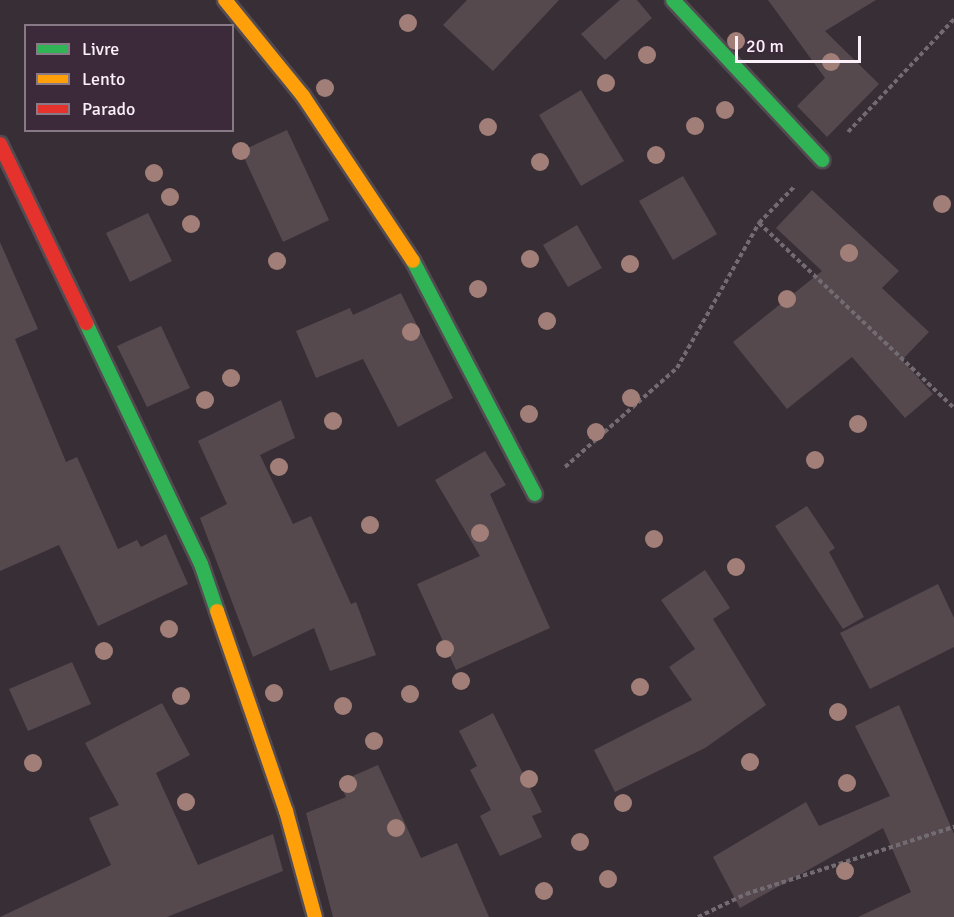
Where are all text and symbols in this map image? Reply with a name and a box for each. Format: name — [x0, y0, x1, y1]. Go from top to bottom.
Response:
legend — [24, 24, 234, 132]
scale bar — [738, 24, 864, 62]
text: 20 m — [746, 35, 784, 57]
text: Livre — [82, 38, 119, 60]
text: Lento — [82, 68, 125, 90]
text: Parado — [82, 98, 135, 120]

